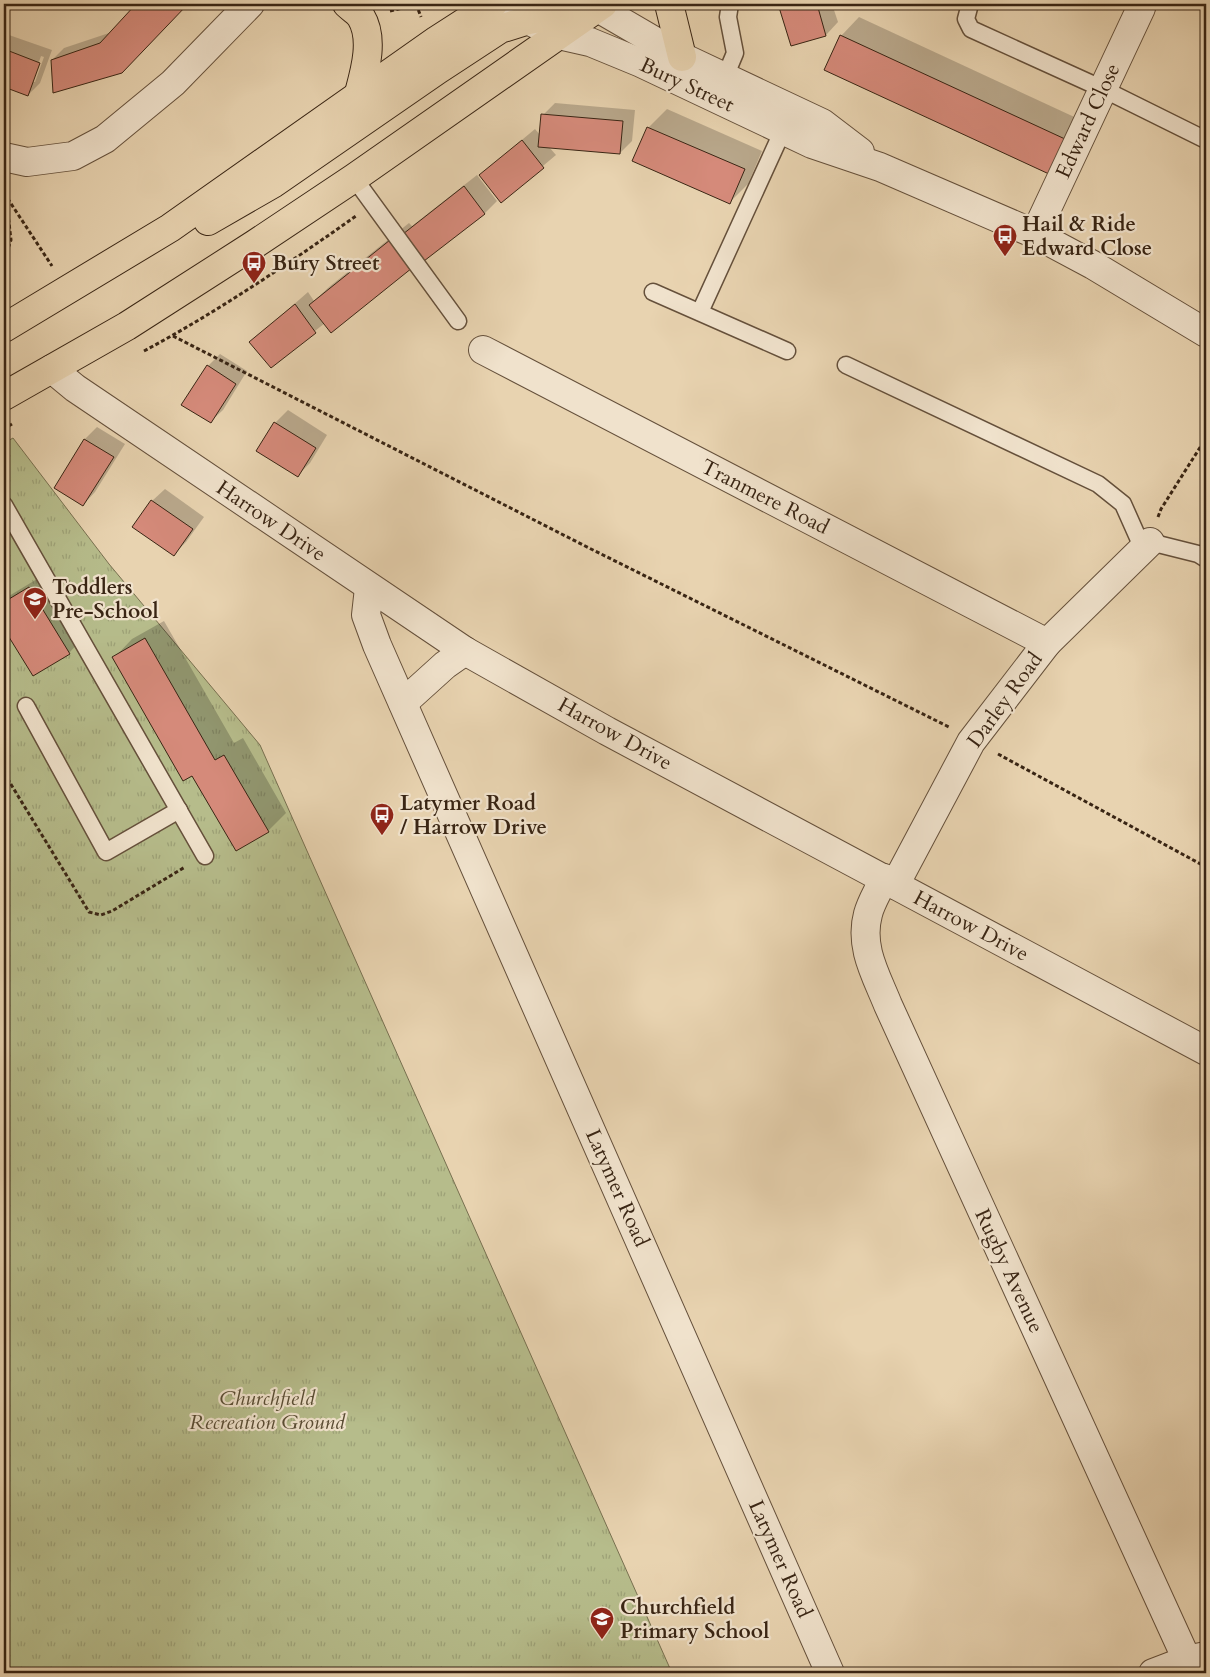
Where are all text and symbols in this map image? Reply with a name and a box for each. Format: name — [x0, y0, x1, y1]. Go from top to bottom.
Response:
street label: Bury Street — [635, 51, 739, 120]
street label: Edward Close — [1049, 59, 1127, 183]
place label: Hail & Ride Edward Close — [1022, 210, 1152, 263]
bus stop icon: Hail & Ride Edward Close — [992, 223, 1018, 257]
place label: Bury Street — [272, 249, 380, 278]
bus stop icon: Bury Street — [241, 250, 267, 284]
street label: Tranmere Road — [696, 452, 834, 542]
street label: Harrow Drive — [210, 474, 332, 568]
place label: Toddlers Pre-School — [52, 573, 159, 626]
school or university icon: Toddlers Pre-School — [22, 586, 48, 620]
street label: Darley Road — [960, 646, 1050, 754]
street label: Harrow Drive — [553, 691, 677, 777]
place label: Latymer Road / Harrow Drive — [400, 789, 547, 842]
bus stop icon: Latymer Road / Harrow Drive — [369, 802, 395, 836]
street label: Harrow Drive — [908, 883, 1034, 969]
street label: Latymer Road — [578, 1124, 656, 1252]
street label: Rugby Avenue — [968, 1204, 1050, 1338]
park label: Churchfield Recreation Ground — [189, 1384, 346, 1437]
street label: Latymer Road — [741, 1495, 819, 1623]
place label: Churchfield Primary School — [620, 1593, 769, 1646]
school or university icon: Churchfield Primary School — [589, 1606, 615, 1640]

